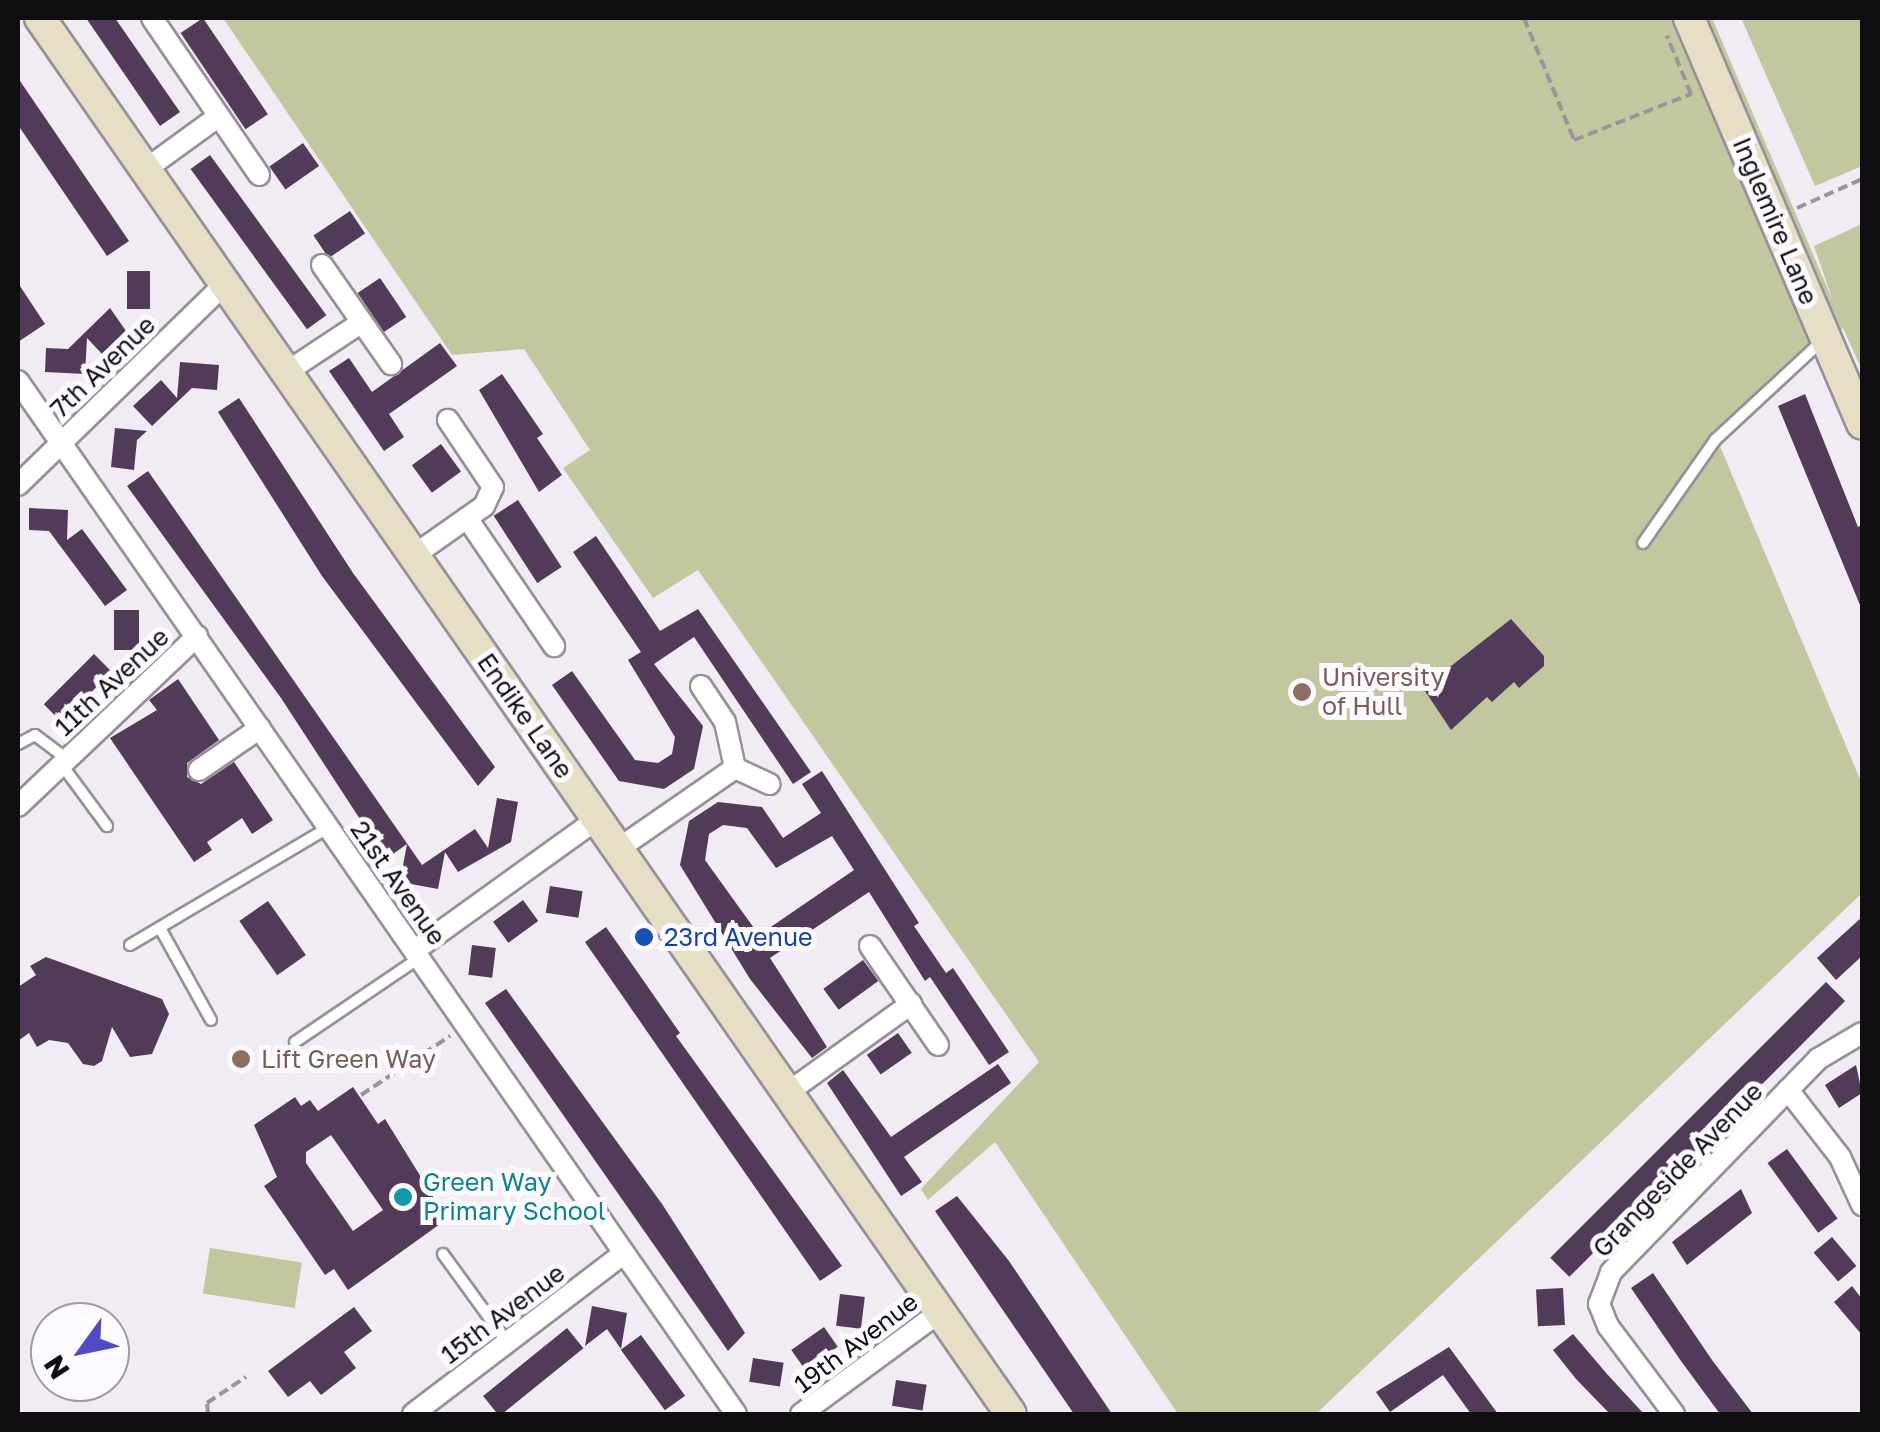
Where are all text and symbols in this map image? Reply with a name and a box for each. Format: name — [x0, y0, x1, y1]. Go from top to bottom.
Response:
street label: Inglemire Lane — [1726, 133, 1824, 309]
street label: 7th Avenue — [45, 310, 161, 424]
street label: 11th Avenue — [49, 622, 175, 742]
street label: Endike Lane — [471, 648, 579, 784]
place label: University of Hull — [1322, 663, 1445, 722]
marker: University of Hull — [1291, 681, 1313, 703]
street label: 21st Avenue — [344, 815, 452, 951]
place label: 23rd Avenue — [664, 922, 812, 952]
marker: 23rd Avenue — [633, 926, 655, 948]
place label: Lift Green Way — [261, 1044, 436, 1074]
marker: Lift Green Way — [230, 1048, 252, 1070]
street label: Grangeside Avenue — [1587, 1077, 1769, 1263]
place label: Green Way Primary School — [423, 1168, 606, 1227]
marker: Green Way Primary School — [392, 1186, 414, 1208]
street label: 15th Avenue — [435, 1258, 571, 1370]
street label: 19th Avenue — [788, 1287, 924, 1399]
north arrow — [30, 1302, 130, 1402]
text: N — [36, 1350, 76, 1385]

